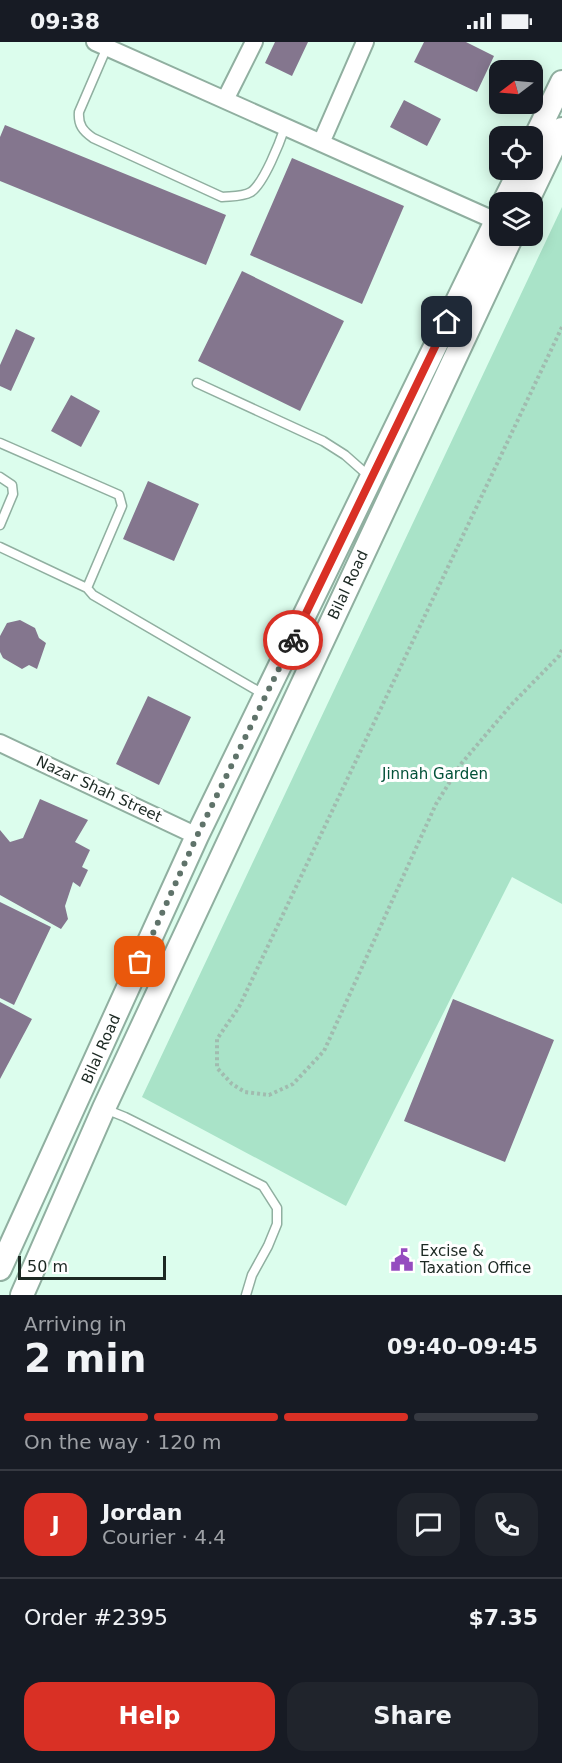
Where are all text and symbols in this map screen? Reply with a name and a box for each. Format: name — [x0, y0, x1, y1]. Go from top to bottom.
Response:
text: 09:38 — [30, 9, 100, 34]
north arrow — [489, 60, 543, 114]
map controls — [489, 60, 543, 246]
button: locate — [489, 126, 543, 180]
button: layers — [489, 192, 543, 246]
pin — [421, 296, 472, 347]
icon: home — [430, 305, 463, 338]
street label: Bilal Road — [324, 547, 372, 623]
courier — [263, 610, 323, 670]
icon: bike — [277, 624, 310, 657]
street label: Nazar Shah Street — [33, 752, 165, 826]
park label: Jinnah Garden — [381, 765, 488, 783]
pin — [114, 936, 165, 987]
icon: bag — [123, 945, 156, 978]
street label: Bilal Road — [78, 1011, 124, 1087]
place label: Excise & Taxation Office — [419, 1242, 531, 1277]
public building icon: Excise & Taxation Office — [389, 1247, 415, 1273]
scale bar — [18, 1253, 166, 1280]
text: 50 m — [27, 1257, 68, 1276]
text: Arriving in — [24, 1312, 127, 1336]
text: 09:40–09:45 — [387, 1334, 538, 1359]
text: 2 min — [24, 1336, 146, 1381]
text: On the way · 120 m — [24, 1430, 222, 1454]
button: chat — [397, 1493, 460, 1556]
button: phone — [475, 1493, 538, 1556]
text: Jordan — [102, 1500, 182, 1525]
text: J — [51, 1512, 60, 1537]
text: Courier · 4.4 — [102, 1525, 226, 1549]
text: Order #2395 — [24, 1605, 168, 1630]
text: $7.35 — [468, 1605, 538, 1630]
button: Help — [24, 1682, 275, 1751]
button: Share — [287, 1682, 538, 1751]

